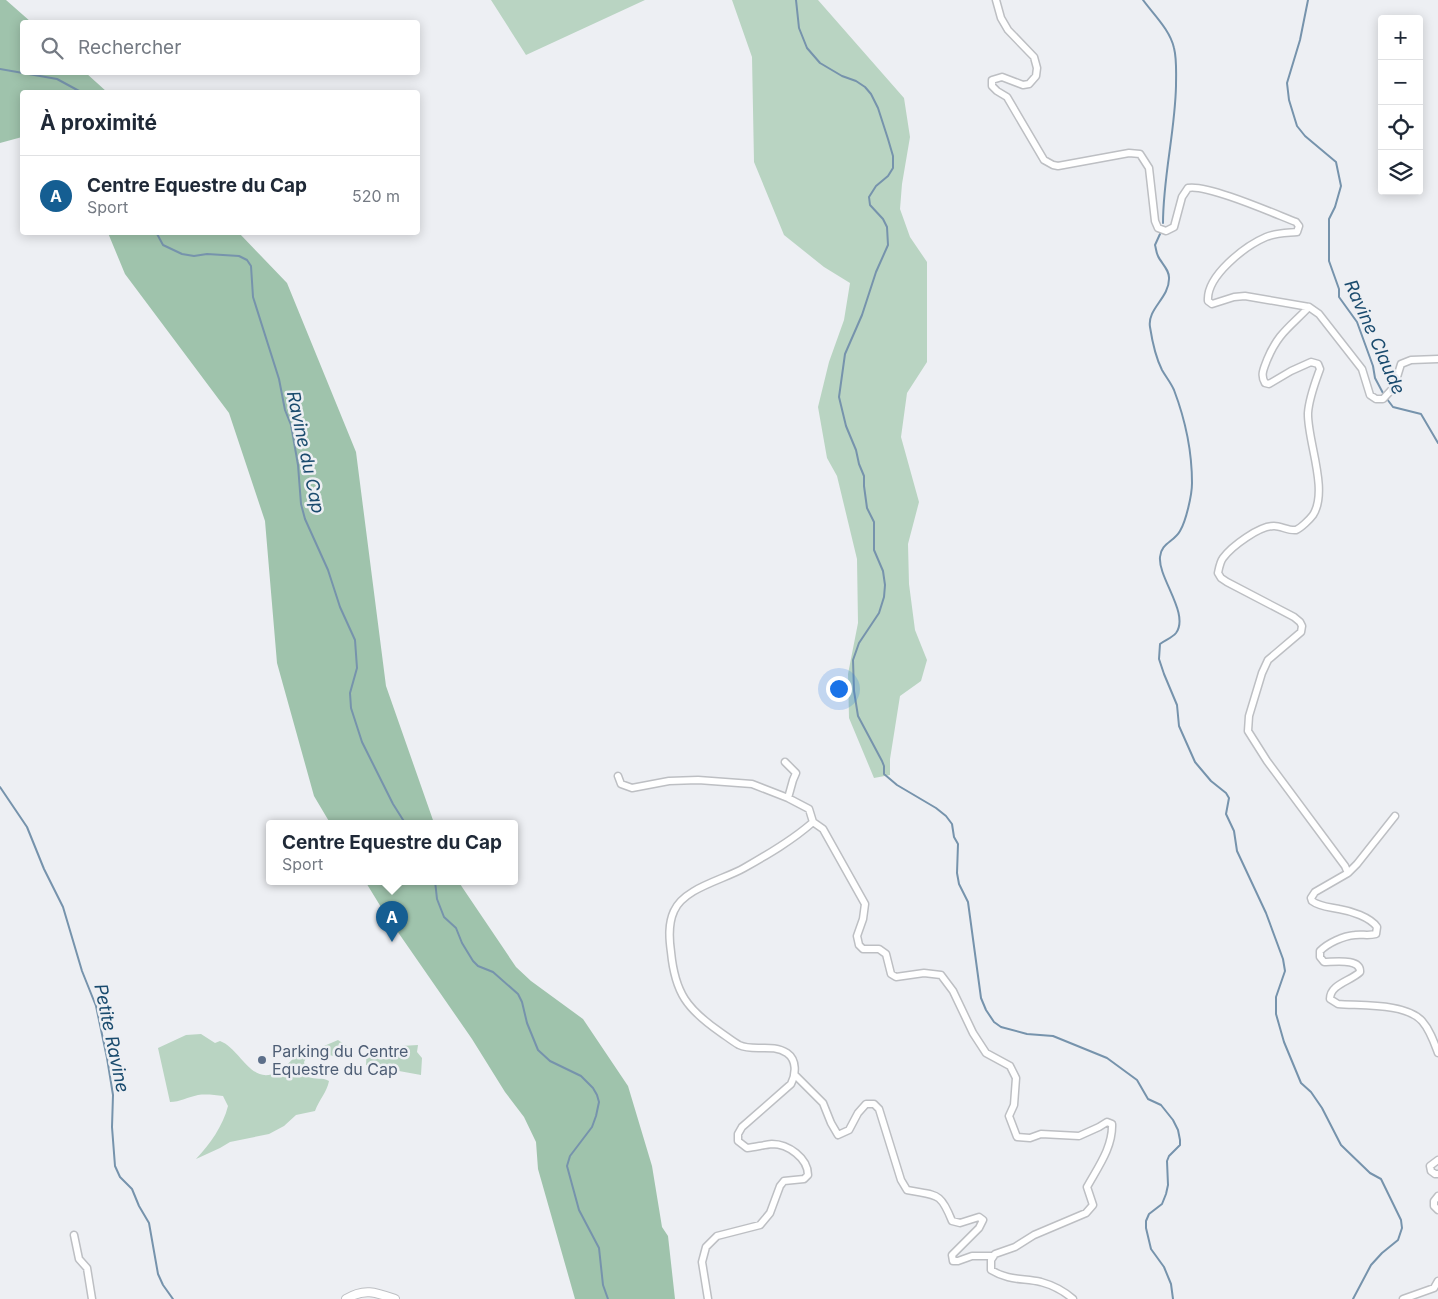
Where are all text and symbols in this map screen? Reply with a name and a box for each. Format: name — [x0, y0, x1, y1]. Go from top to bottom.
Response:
map controls — [1378, 15, 1423, 195]
button: + — [1378, 15, 1423, 60]
search box — [20, 20, 420, 75]
icon: search — [38, 34, 66, 62]
text: Rechercher — [78, 36, 181, 59]
button: − — [1378, 60, 1423, 105]
button: locate — [1378, 105, 1423, 150]
text: À proximité — [40, 110, 157, 135]
button: layers — [1378, 150, 1423, 195]
text: Centre Equestre du Cap — [87, 174, 307, 197]
text: A — [50, 186, 62, 206]
text: 520 m — [352, 186, 400, 206]
text: Sport — [87, 197, 128, 217]
water label: Ravine Claude — [1340, 276, 1410, 398]
water label: Ravine du Cap — [283, 389, 329, 515]
your location — [826, 676, 852, 702]
popup — [266, 820, 518, 885]
text: Centre Equestre du Cap — [282, 831, 502, 854]
text: Sport — [282, 854, 323, 874]
pin: A — [376, 901, 408, 942]
water label: Petite Ravine — [90, 982, 134, 1094]
place label: Parking du Centre Equestre du Cap — [272, 1041, 408, 1079]
marker: Parking du Centre Equestre du Cap — [256, 1054, 268, 1066]

